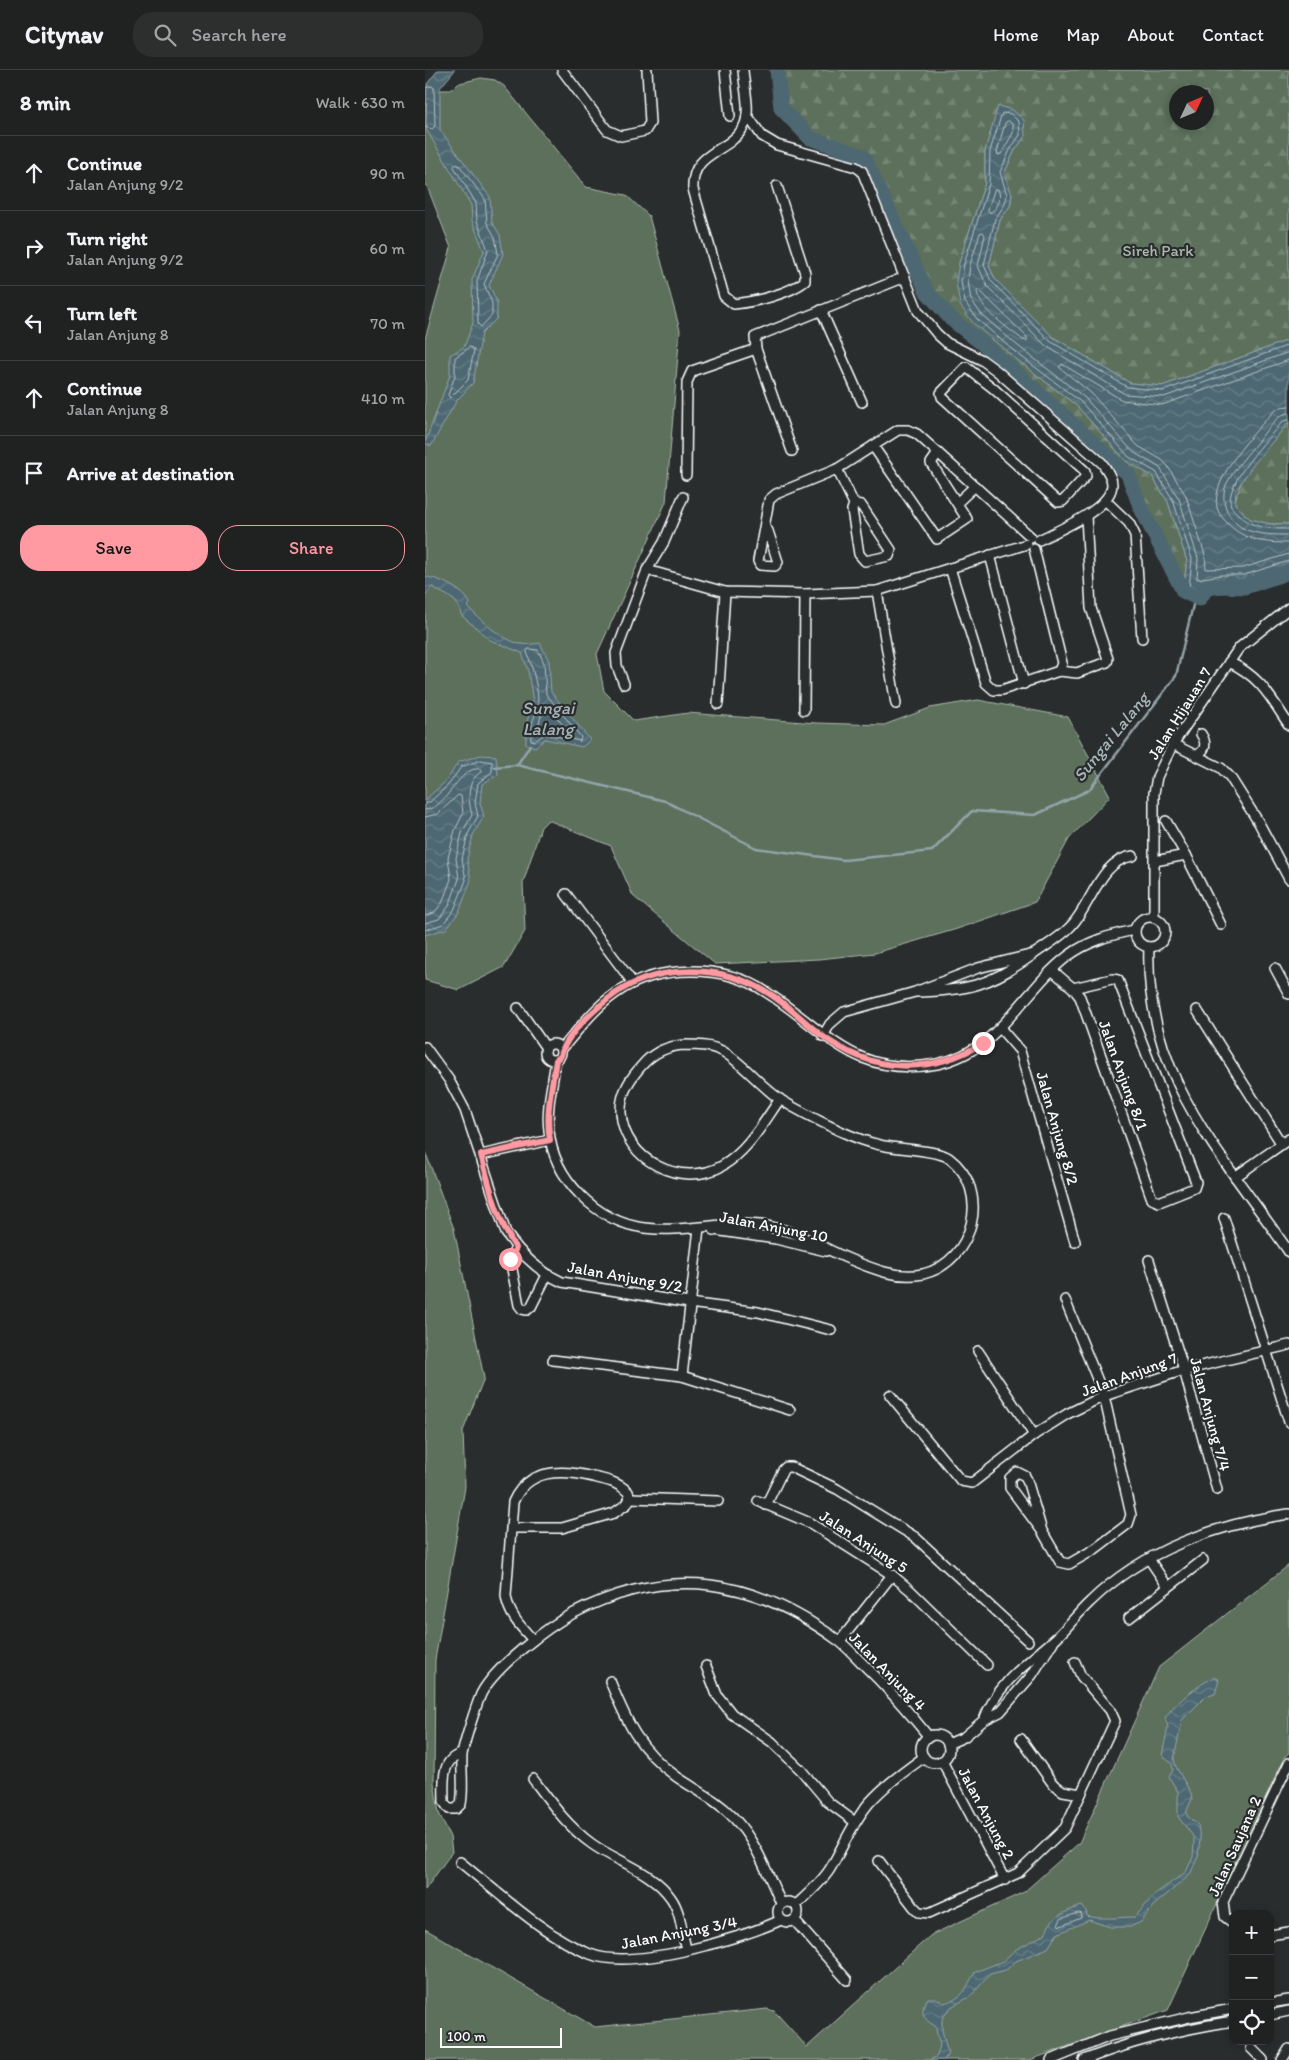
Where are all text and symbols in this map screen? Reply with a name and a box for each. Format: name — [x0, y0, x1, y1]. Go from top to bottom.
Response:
search box — [133, 12, 483, 57]
text: Citynav — [25, 20, 103, 49]
icon: search — [151, 21, 179, 49]
text: Search here — [191, 23, 287, 46]
text: Home — [993, 24, 1039, 46]
text: Map — [1067, 24, 1100, 46]
text: About — [1128, 24, 1174, 46]
text: Contact — [1202, 24, 1264, 46]
north arrow — [1169, 85, 1214, 130]
text: 8 min — [20, 90, 70, 115]
text: Walk · 630 m — [316, 93, 405, 112]
text: Continue — [67, 152, 142, 175]
icon: ahead — [20, 159, 48, 187]
text: 90 m — [370, 164, 405, 183]
text: Jalan Anjung 9/2 — [67, 175, 183, 194]
text: Turn right — [67, 227, 148, 250]
icon: right — [20, 234, 48, 262]
text: 60 m — [370, 239, 405, 258]
park label: Sireh Park — [1123, 241, 1194, 260]
text: Jalan Anjung 9/2 — [67, 250, 183, 269]
text: Turn left — [67, 302, 137, 325]
icon: left — [20, 309, 48, 337]
text: 70 m — [370, 314, 405, 333]
text: Jalan Anjung 8 — [67, 325, 169, 344]
text: Continue — [67, 377, 142, 400]
icon: ahead — [20, 384, 48, 412]
text: 410 m — [361, 389, 405, 408]
text: Jalan Anjung 8 — [67, 400, 169, 419]
icon: arrive — [20, 459, 48, 487]
text: Arrive at destination — [67, 462, 234, 485]
button: Save — [20, 525, 208, 571]
button: Share — [218, 525, 405, 571]
street label: Jalan Hijauan 7 — [1143, 664, 1215, 763]
water label: Sungai Lalang — [1068, 686, 1156, 786]
water label: Sungai Lalang — [522, 697, 577, 740]
street label: Jalan Anjung 8/1 — [1095, 1018, 1152, 1133]
route end — [972, 1032, 995, 1055]
street label: Jalan Anjung 8/2 — [1032, 1069, 1083, 1187]
street label: Jalan Anjung 10 — [718, 1207, 830, 1246]
route start — [499, 1248, 522, 1271]
street label: Jalan Anjung 9/2 — [566, 1257, 684, 1296]
street label: Jalan Anjung 7 — [1079, 1348, 1180, 1401]
street label: Jalan Anjung 7/4 — [1186, 1355, 1235, 1474]
street label: Jalan Anjung 5 — [816, 1506, 911, 1577]
street label: Jalan Anjung 4 — [845, 1628, 930, 1715]
street label: Jalan Anjung 2 — [954, 1764, 1019, 1863]
street label: Jalan Saujana 2 — [1204, 1793, 1265, 1899]
map controls — [1229, 1910, 1274, 2045]
button: + — [1229, 1910, 1274, 1955]
street label: Jalan Anjung 3/4 — [619, 1912, 739, 1953]
button: − — [1229, 1955, 1274, 2000]
button: locate — [1229, 2000, 1274, 2045]
scale bar — [440, 2025, 563, 2048]
text: 100 m — [447, 2028, 486, 2045]

